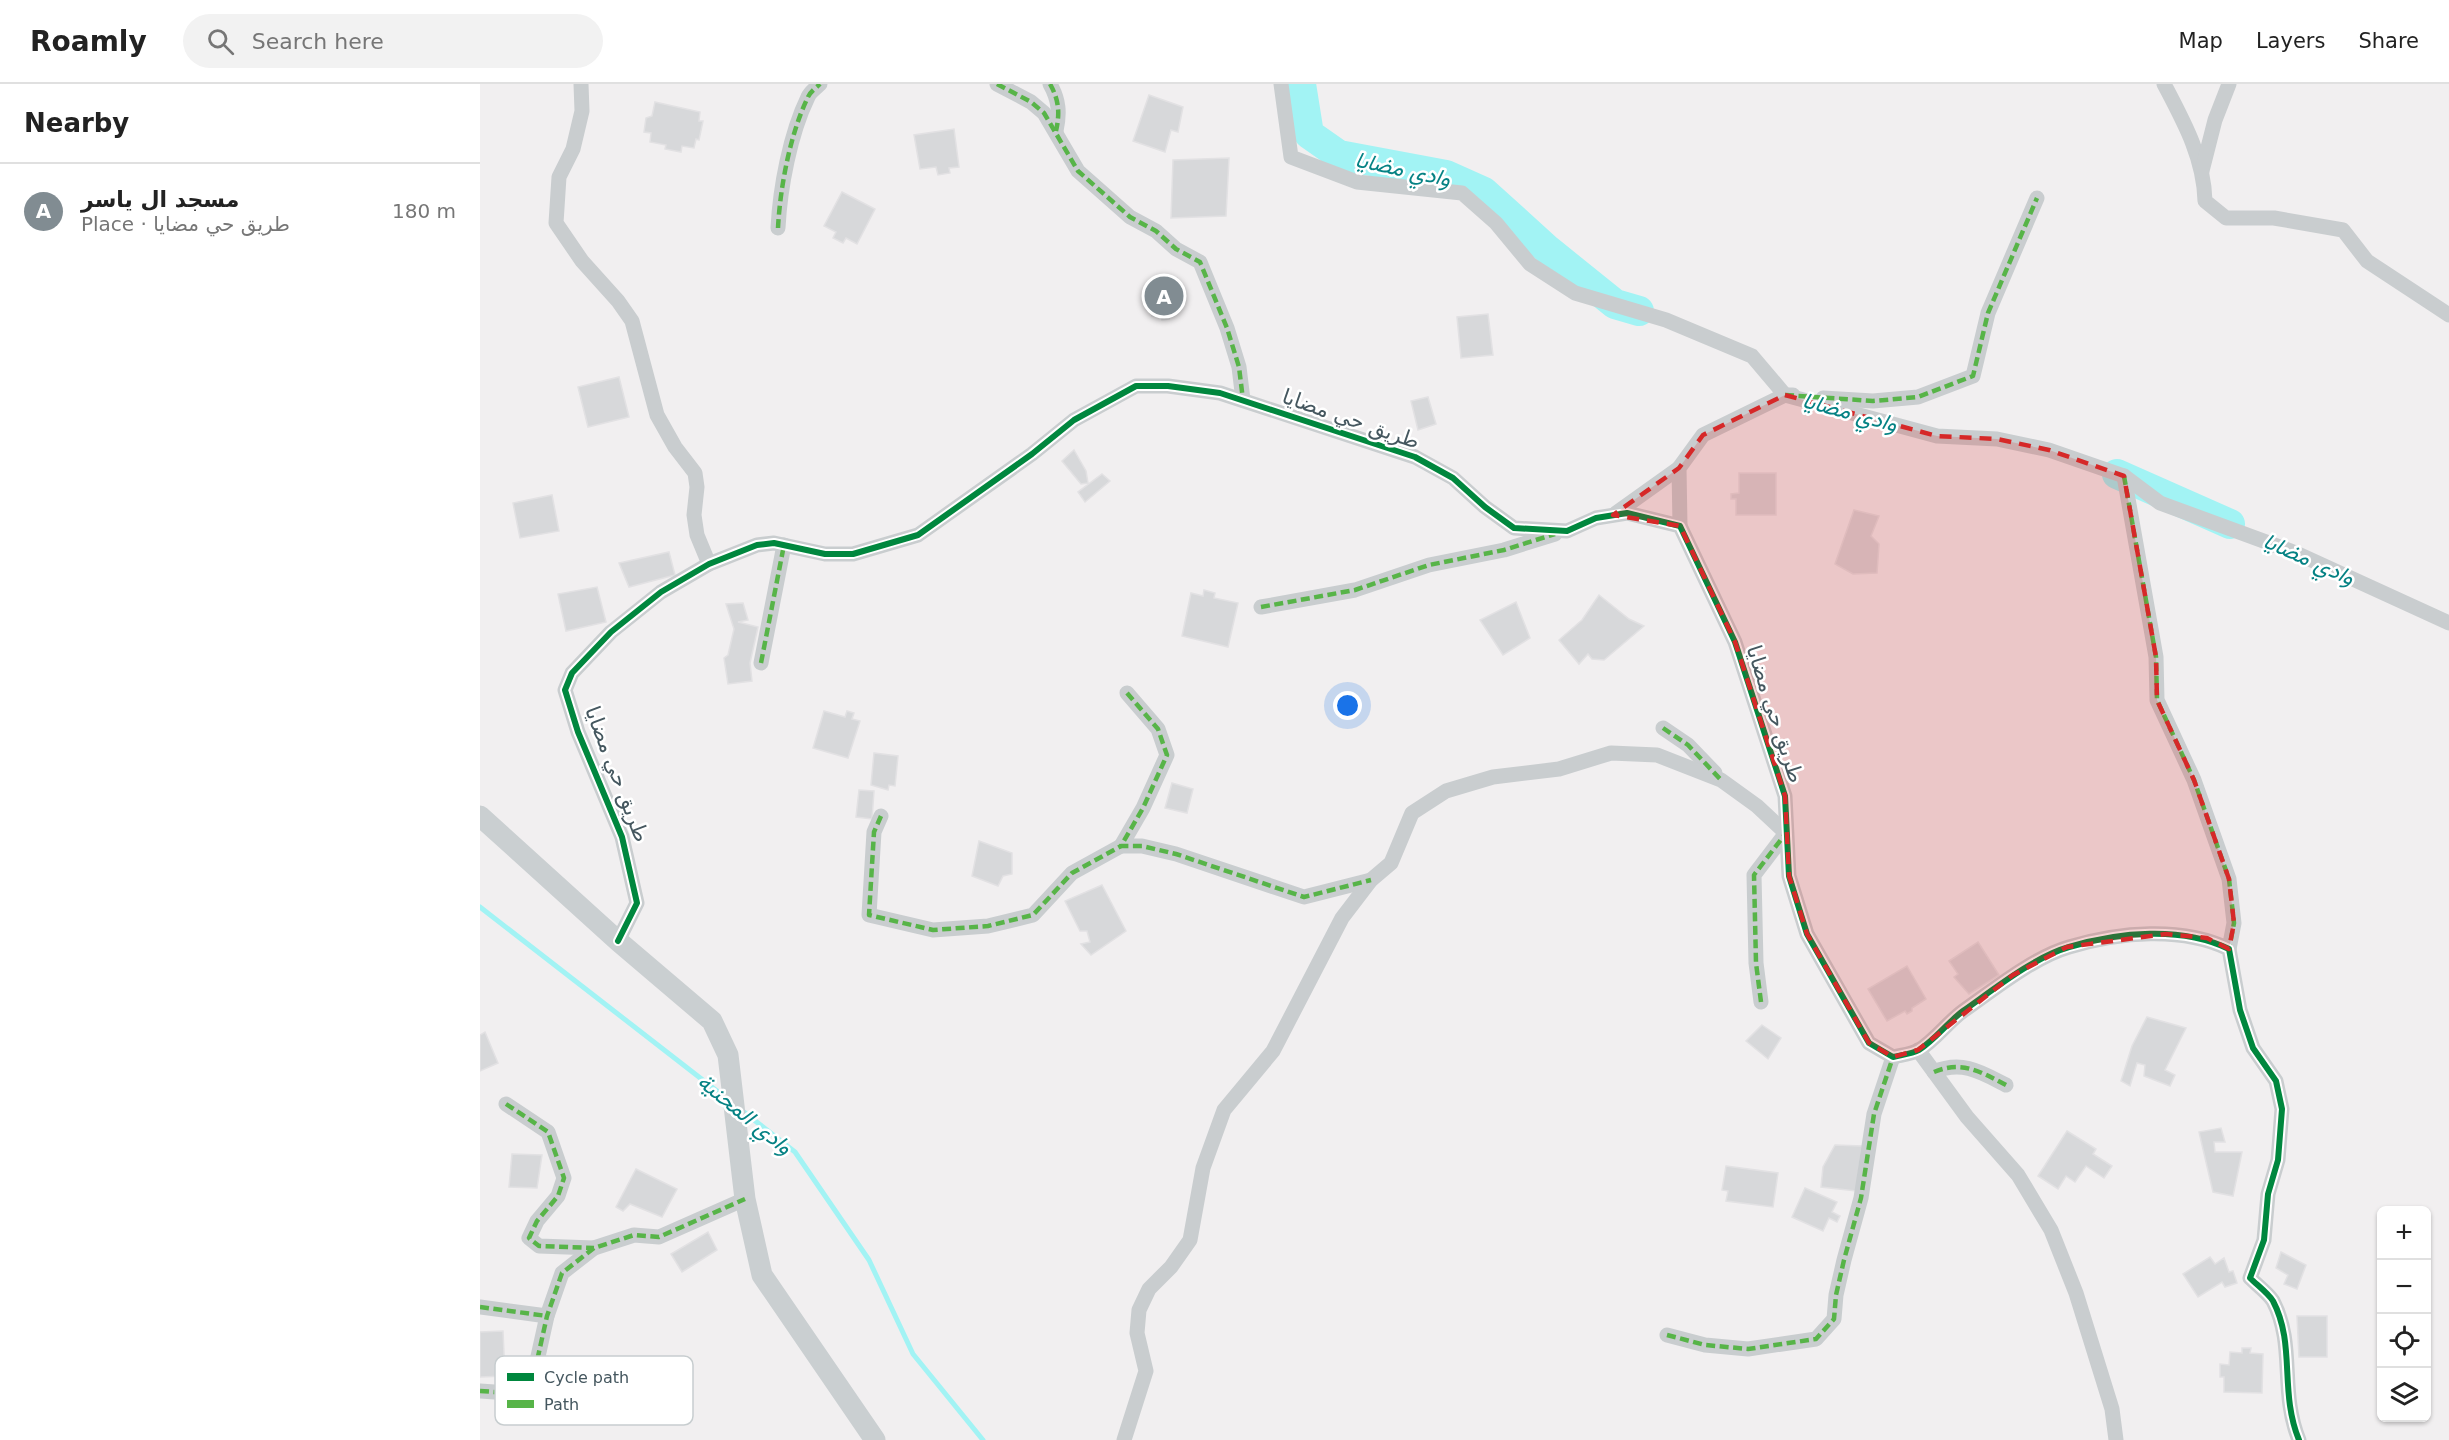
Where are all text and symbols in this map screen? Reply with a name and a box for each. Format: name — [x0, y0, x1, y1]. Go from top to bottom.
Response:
search box — [183, 14, 603, 68]
text: Roamly — [30, 25, 147, 58]
icon: search — [204, 25, 237, 58]
text: Search here — [252, 29, 384, 54]
text: Map — [2179, 29, 2223, 53]
text: Layers — [2256, 29, 2325, 53]
text: Share — [2358, 29, 2419, 53]
text: Nearby — [24, 108, 129, 138]
water label: وادي مضايا — [1352, 147, 1453, 196]
text: مسجد ال ياسر — [81, 187, 239, 212]
text: A — [36, 199, 51, 223]
text: 180 m — [392, 199, 456, 223]
text: Place · طريق حي مضايا — [81, 212, 290, 236]
pin: A — [1144, 274, 1184, 318]
street label: طريق حي مضايا — [1279, 384, 1423, 454]
water label: وادي مضايا — [1799, 387, 1900, 442]
water label: وادي مضايا — [2258, 528, 2359, 595]
street label: طريق حي مضايا — [1741, 642, 1809, 786]
your location — [1333, 691, 1362, 720]
street label: طريق حي مضايا — [580, 703, 654, 845]
water label: وادي المحنية — [690, 1068, 797, 1164]
map controls — [2377, 1206, 2431, 1422]
button: + — [2377, 1206, 2431, 1260]
button: − — [2377, 1260, 2431, 1314]
button: locate — [2377, 1314, 2431, 1368]
legend — [495, 1356, 693, 1425]
text: Cycle path — [544, 1368, 629, 1387]
button: layers — [2377, 1368, 2431, 1422]
text: Path — [544, 1395, 579, 1414]

